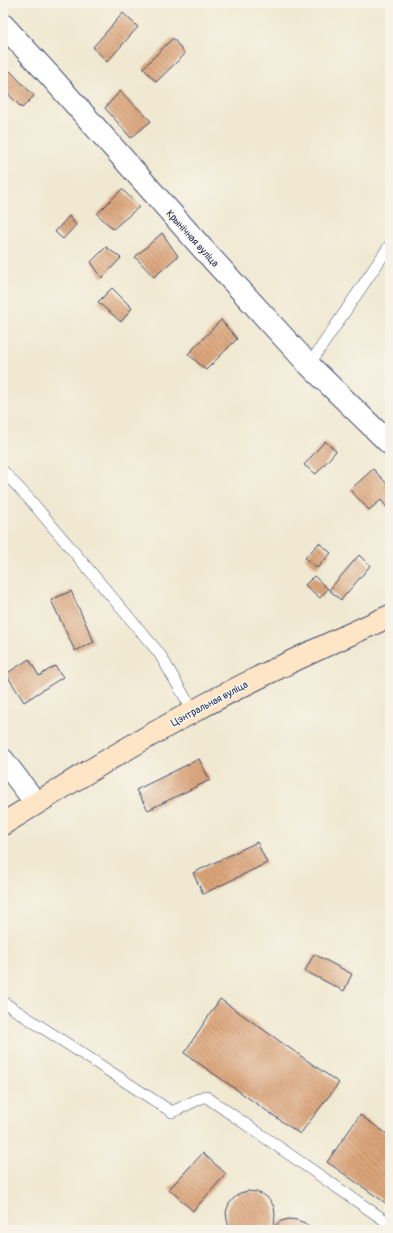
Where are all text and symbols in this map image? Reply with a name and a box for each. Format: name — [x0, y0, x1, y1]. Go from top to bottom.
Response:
street label: Крынічная вуліца — [164, 208, 221, 270]
street label: Цэнтральная вуліца — [169, 678, 250, 729]

